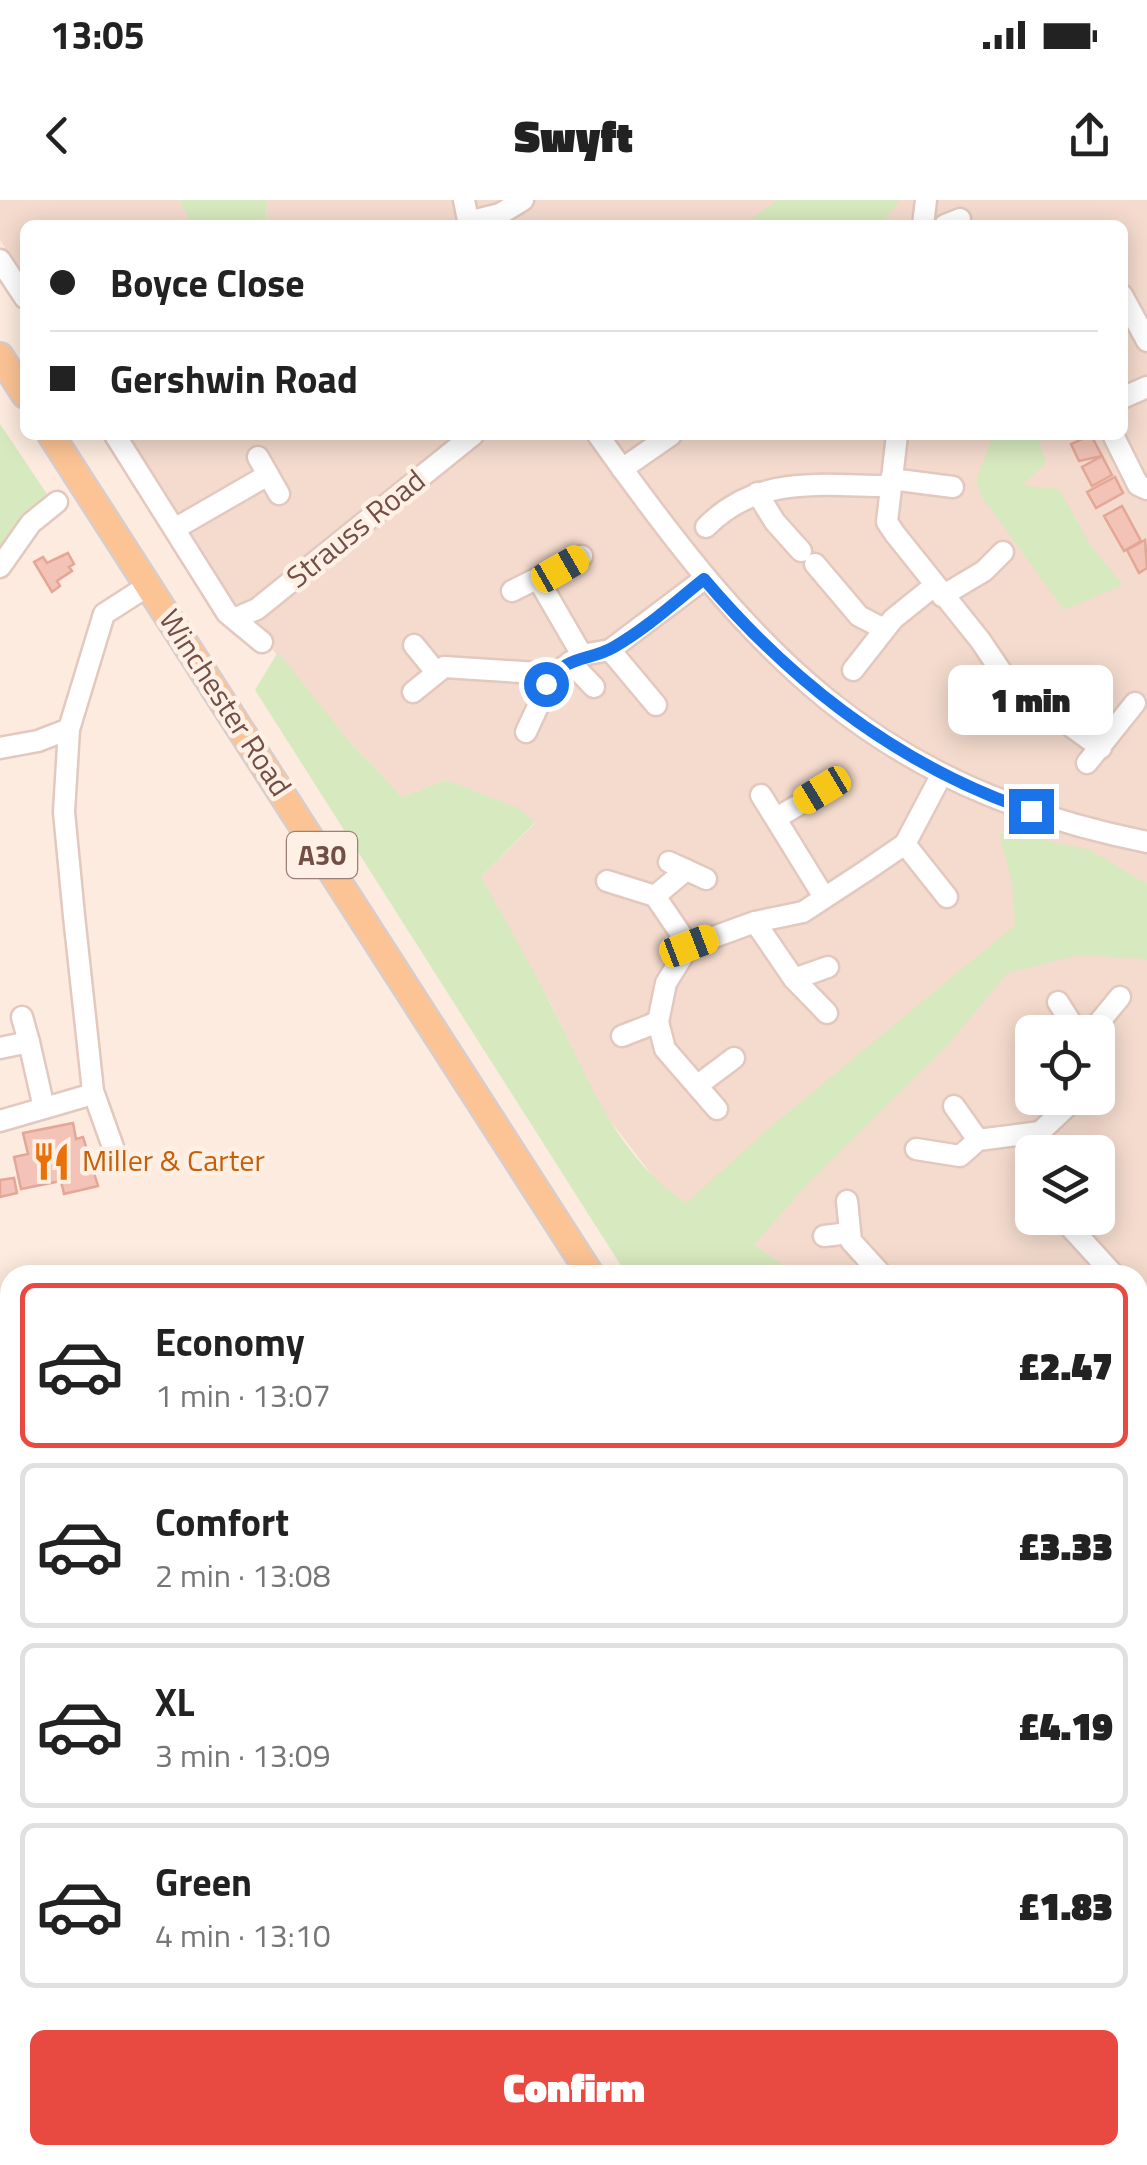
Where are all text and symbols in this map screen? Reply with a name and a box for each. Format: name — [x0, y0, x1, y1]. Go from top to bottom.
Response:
text: 13:05 — [50, 6, 145, 64]
text: Swyft — [514, 101, 633, 169]
icon: back — [30, 108, 85, 163]
icon: share — [1062, 108, 1117, 163]
text: Boyce Close — [110, 254, 305, 312]
text: Gershwin Road — [110, 350, 358, 408]
street label: Strauss Road — [276, 458, 435, 599]
car — [527, 541, 593, 597]
street label: Winchester Road — [148, 600, 304, 805]
route start — [524, 662, 569, 707]
callout: 1 min — [948, 666, 1114, 736]
text: 1 min — [991, 676, 1070, 724]
car — [789, 762, 855, 818]
route end — [1009, 789, 1054, 834]
road number: A30 — [287, 832, 357, 878]
car — [656, 921, 722, 971]
map controls — [1015, 1015, 1115, 1235]
button: locate — [1015, 1015, 1115, 1115]
button: layers — [1015, 1135, 1115, 1235]
place label: Miller & Carter — [82, 1137, 265, 1183]
restaurant icon: Miller & Carter — [31, 1140, 73, 1182]
text: Economy — [155, 1313, 305, 1371]
icon: car — [35, 1321, 125, 1411]
text: £2.47 — [1019, 1337, 1113, 1395]
text: 1 min · 13:07 — [155, 1371, 331, 1419]
text: Comfort — [155, 1493, 289, 1551]
icon: car — [35, 1501, 125, 1591]
text: £3.33 — [1019, 1517, 1113, 1575]
text: 2 min · 13:08 — [155, 1551, 331, 1599]
text: XL — [155, 1673, 195, 1731]
icon: car — [35, 1681, 125, 1771]
text: £4.19 — [1019, 1697, 1113, 1755]
text: 3 min · 13:09 — [155, 1731, 331, 1779]
text: Green — [155, 1853, 252, 1911]
icon: car — [35, 1861, 125, 1951]
text: £1.83 — [1019, 1877, 1113, 1935]
text: 4 min · 13:10 — [155, 1911, 331, 1959]
button: Confirm — [30, 2030, 1118, 2145]

